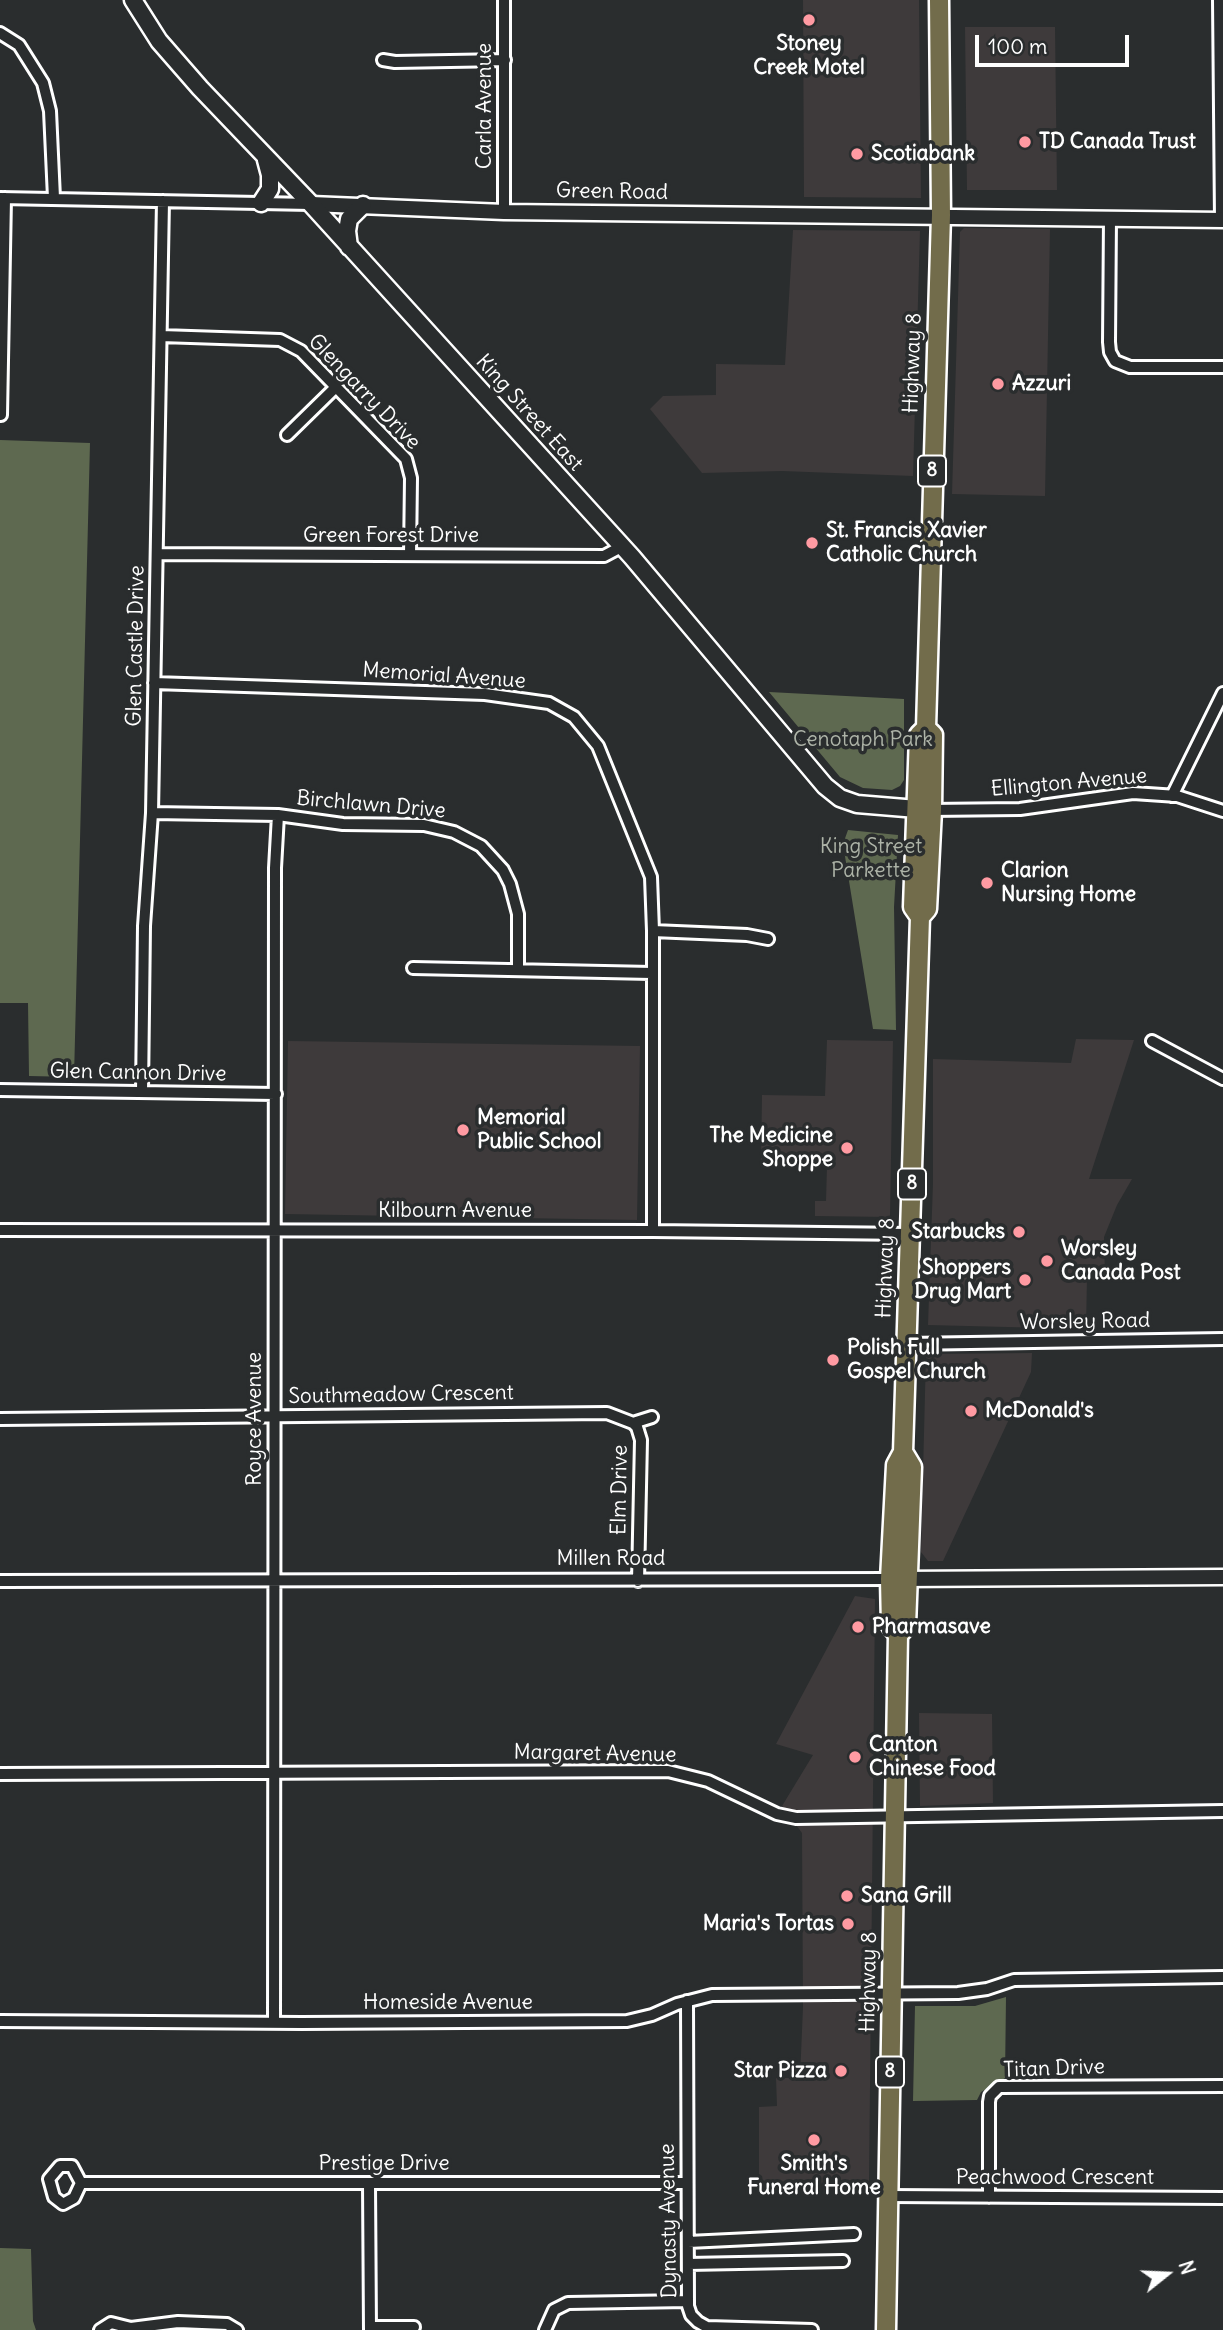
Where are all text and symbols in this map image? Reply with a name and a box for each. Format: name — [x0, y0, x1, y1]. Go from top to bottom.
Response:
marker: Stoney Creek Motel — [801, 12, 817, 28]
scale bar — [978, 21, 1132, 65]
place label: Stoney Creek Motel — [753, 31, 865, 81]
text: 100 m — [988, 33, 1047, 60]
street label: Carla Avenue — [472, 43, 498, 169]
place label: TD Canada Trust — [1039, 129, 1196, 155]
marker: TD Canada Trust — [1017, 134, 1033, 150]
place label: Scotiabank — [871, 141, 975, 167]
marker: Scotiabank — [849, 146, 865, 162]
street label: Green Road — [556, 178, 668, 206]
street label: Highway 8 — [899, 312, 927, 414]
street label: Glengarry Drive — [303, 329, 425, 455]
street label: King Street East — [470, 349, 588, 477]
place label: Azzuri — [1012, 371, 1071, 397]
marker: Azzuri — [990, 376, 1006, 392]
road number: 8 — [918, 456, 946, 486]
place label: St. Francis Xavier Catholic Church — [826, 518, 987, 568]
street label: Green Forest Drive — [303, 523, 479, 549]
marker: St. Francis Xavier Catholic Church — [804, 535, 820, 551]
street label: Glen Castle Drive — [122, 565, 150, 727]
street label: Memorial Avenue — [361, 658, 527, 694]
park label: Cenotaph Park — [793, 727, 933, 753]
street label: Ellington Avenue — [990, 764, 1148, 802]
street label: Birchlawn Drive — [295, 786, 447, 824]
park label: King Street Parkette — [820, 834, 922, 884]
place label: Clarion Nursing Home — [1001, 858, 1136, 908]
marker: Clarion Nursing Home — [979, 875, 995, 891]
street label: Glen Cannon Drive — [49, 1059, 227, 1087]
place label: Memorial Public School — [477, 1105, 601, 1155]
marker: Memorial Public School — [455, 1122, 471, 1138]
place label: The Medicine Shoppe — [709, 1123, 833, 1173]
marker: The Medicine Shoppe — [839, 1140, 855, 1156]
road number: 8 — [898, 1168, 926, 1200]
street label: Kilbourn Avenue — [378, 1198, 532, 1224]
street label: Highway 8 — [872, 1217, 900, 1319]
place label: Starbucks — [911, 1219, 1005, 1245]
marker: Starbucks — [1011, 1224, 1027, 1240]
place label: Worsley Canada Post — [1061, 1236, 1181, 1286]
marker: Worsley Canada Post — [1039, 1253, 1055, 1269]
place label: Shoppers Drug Mart — [914, 1255, 1011, 1305]
marker: Shoppers Drug Mart — [1017, 1272, 1033, 1288]
street label: Worsley Road — [1020, 1308, 1150, 1336]
place label: Polish Full Gospel Church — [847, 1335, 986, 1385]
street label: Royce Avenue — [242, 1352, 268, 1486]
marker: Polish Full Gospel Church — [825, 1352, 841, 1368]
street label: Southmeadow Crescent — [288, 1380, 514, 1410]
place label: McDonald's — [985, 1398, 1094, 1424]
marker: McDonald's — [963, 1403, 979, 1419]
street label: Elm Drive — [607, 1445, 633, 1535]
street label: Millen Road — [557, 1546, 665, 1572]
place label: Pharmasave — [872, 1614, 991, 1640]
marker: Pharmasave — [850, 1619, 866, 1635]
place label: Canton Chinese Food — [869, 1732, 996, 1782]
street label: Margaret Avenue — [513, 1740, 677, 1768]
marker: Canton Chinese Food — [847, 1749, 863, 1765]
place label: Sana Grill — [861, 1883, 952, 1909]
marker: Sana Grill — [839, 1888, 855, 1904]
place label: Maria's Tortas — [703, 1911, 834, 1937]
marker: Maria's Tortas — [840, 1916, 856, 1932]
street label: Highway 8 — [856, 1931, 882, 2033]
street label: Homeside Avenue — [363, 1990, 533, 2016]
street label: Titan Drive — [1003, 2055, 1105, 2083]
road number: 8 — [876, 2056, 904, 2088]
place label: Star Pizza — [734, 2058, 827, 2084]
marker: Star Pizza — [833, 2063, 849, 2079]
marker: Smith's Funeral Home — [806, 2132, 822, 2148]
street label: Dynasty Avenue — [655, 2143, 683, 2299]
street label: Prestige Drive — [319, 2151, 449, 2177]
place label: Smith's Funeral Home — [747, 2151, 881, 2201]
street label: Peachwood Crescent — [956, 2165, 1154, 2191]
north arrow — [1132, 2239, 1202, 2309]
text: N — [1174, 2258, 1200, 2277]

